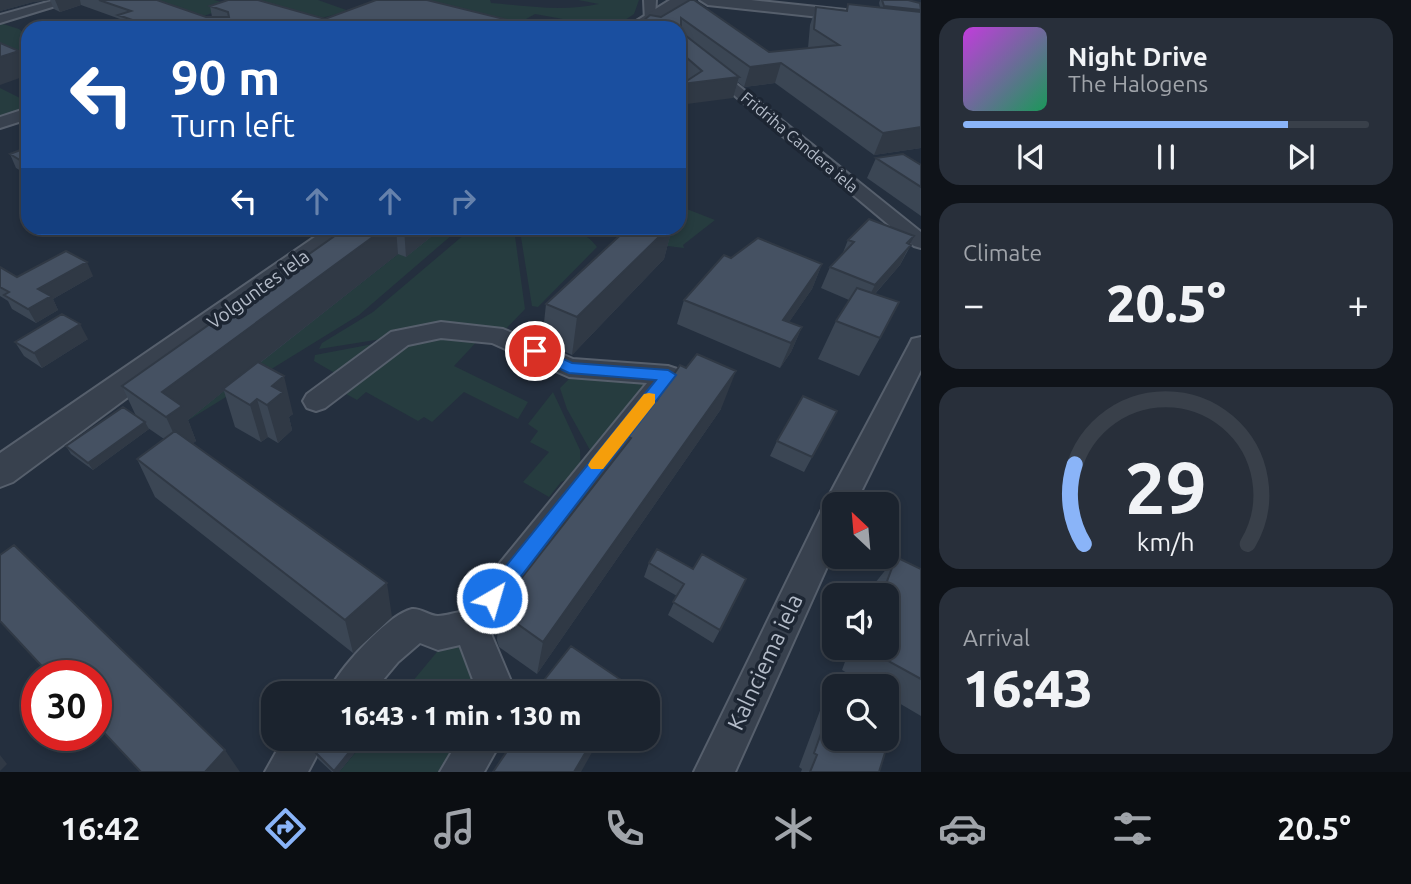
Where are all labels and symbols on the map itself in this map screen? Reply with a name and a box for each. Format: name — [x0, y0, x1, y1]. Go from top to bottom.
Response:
street label: Fridriha Candera iela — [738, 88, 862, 196]
street label: Volguntes iela — [203, 245, 313, 333]
pin — [505, 321, 565, 381]
north arrow — [822, 492, 900, 569]
position arrow — [455, 561, 529, 635]
street label: Kalnciema iela — [722, 590, 807, 734]
speed limit sign: 30 — [21, 660, 112, 751]

